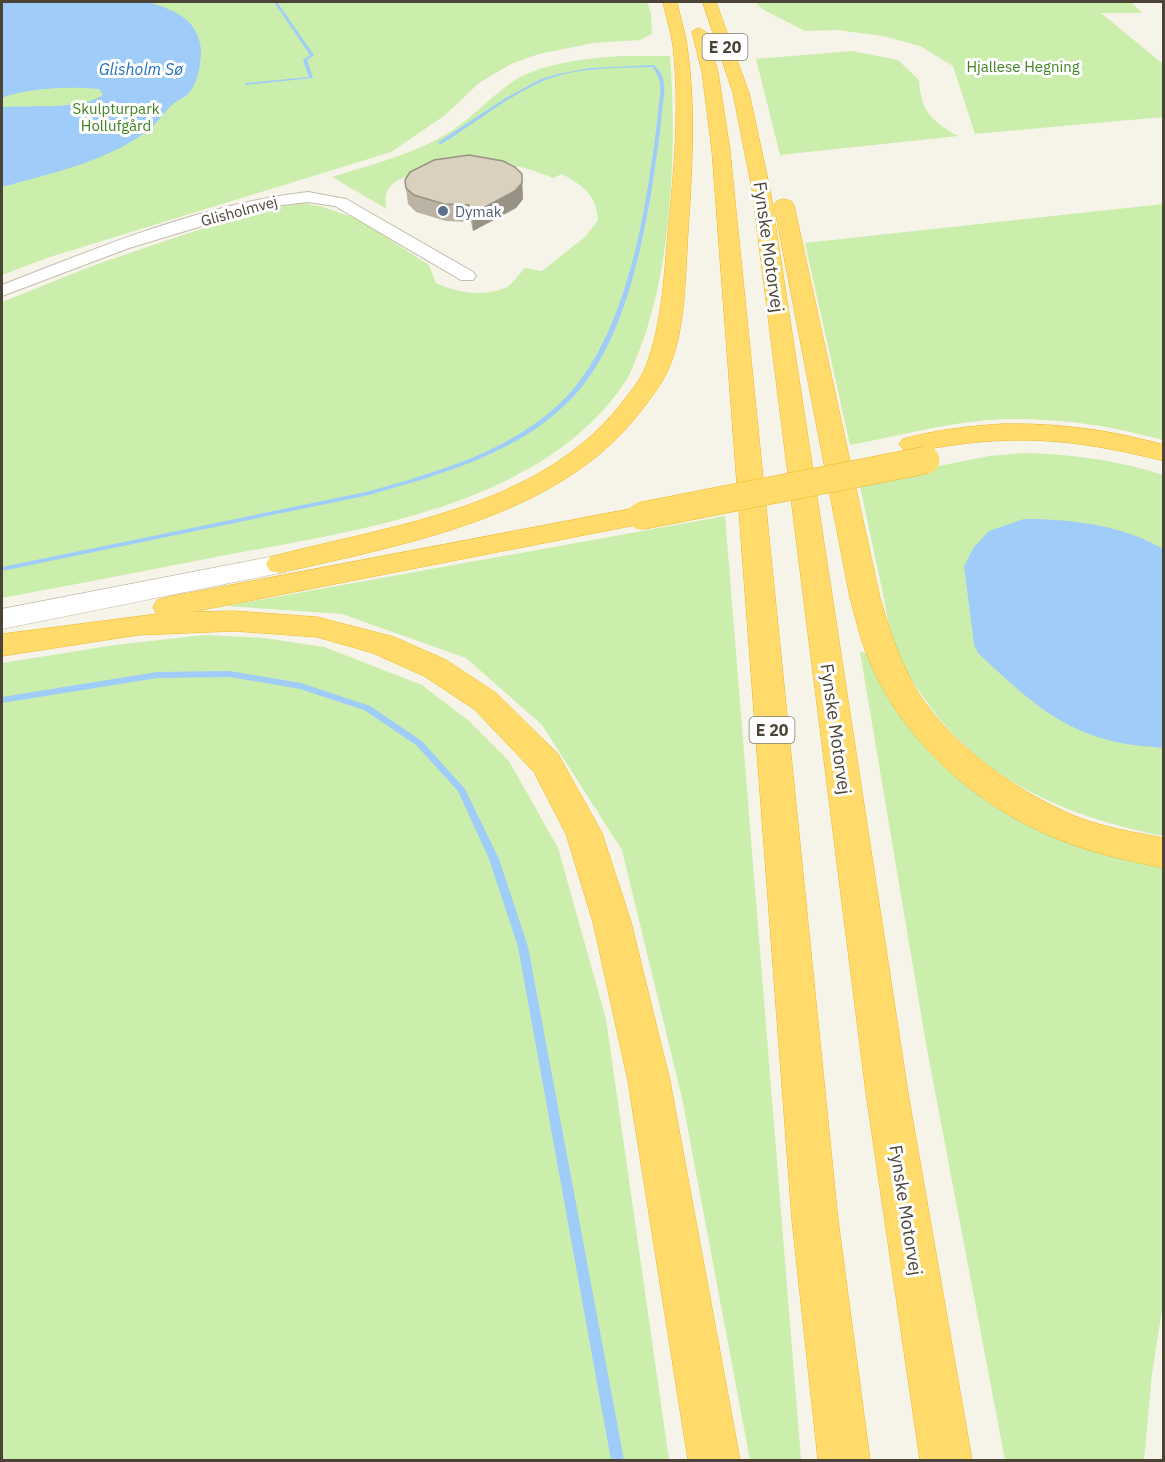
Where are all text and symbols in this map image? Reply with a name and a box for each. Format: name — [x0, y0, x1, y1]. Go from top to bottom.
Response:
road number: E 20 — [702, 34, 748, 60]
park label: Hjallese Hegning — [966, 57, 1080, 76]
water label: Glisholm Sø — [99, 59, 184, 79]
park label: Skulpturpark Hollufgård — [72, 99, 160, 135]
street label: Fynske Motorvej — [748, 180, 790, 314]
street label: Glisholmvej — [198, 192, 280, 230]
place label: Dymak — [455, 202, 502, 221]
marker: Dymak — [436, 204, 450, 218]
street label: Fynske Motorvej — [815, 662, 857, 796]
road number: E 20 — [750, 717, 794, 743]
street label: Fynske Motorvej — [884, 1143, 928, 1277]

